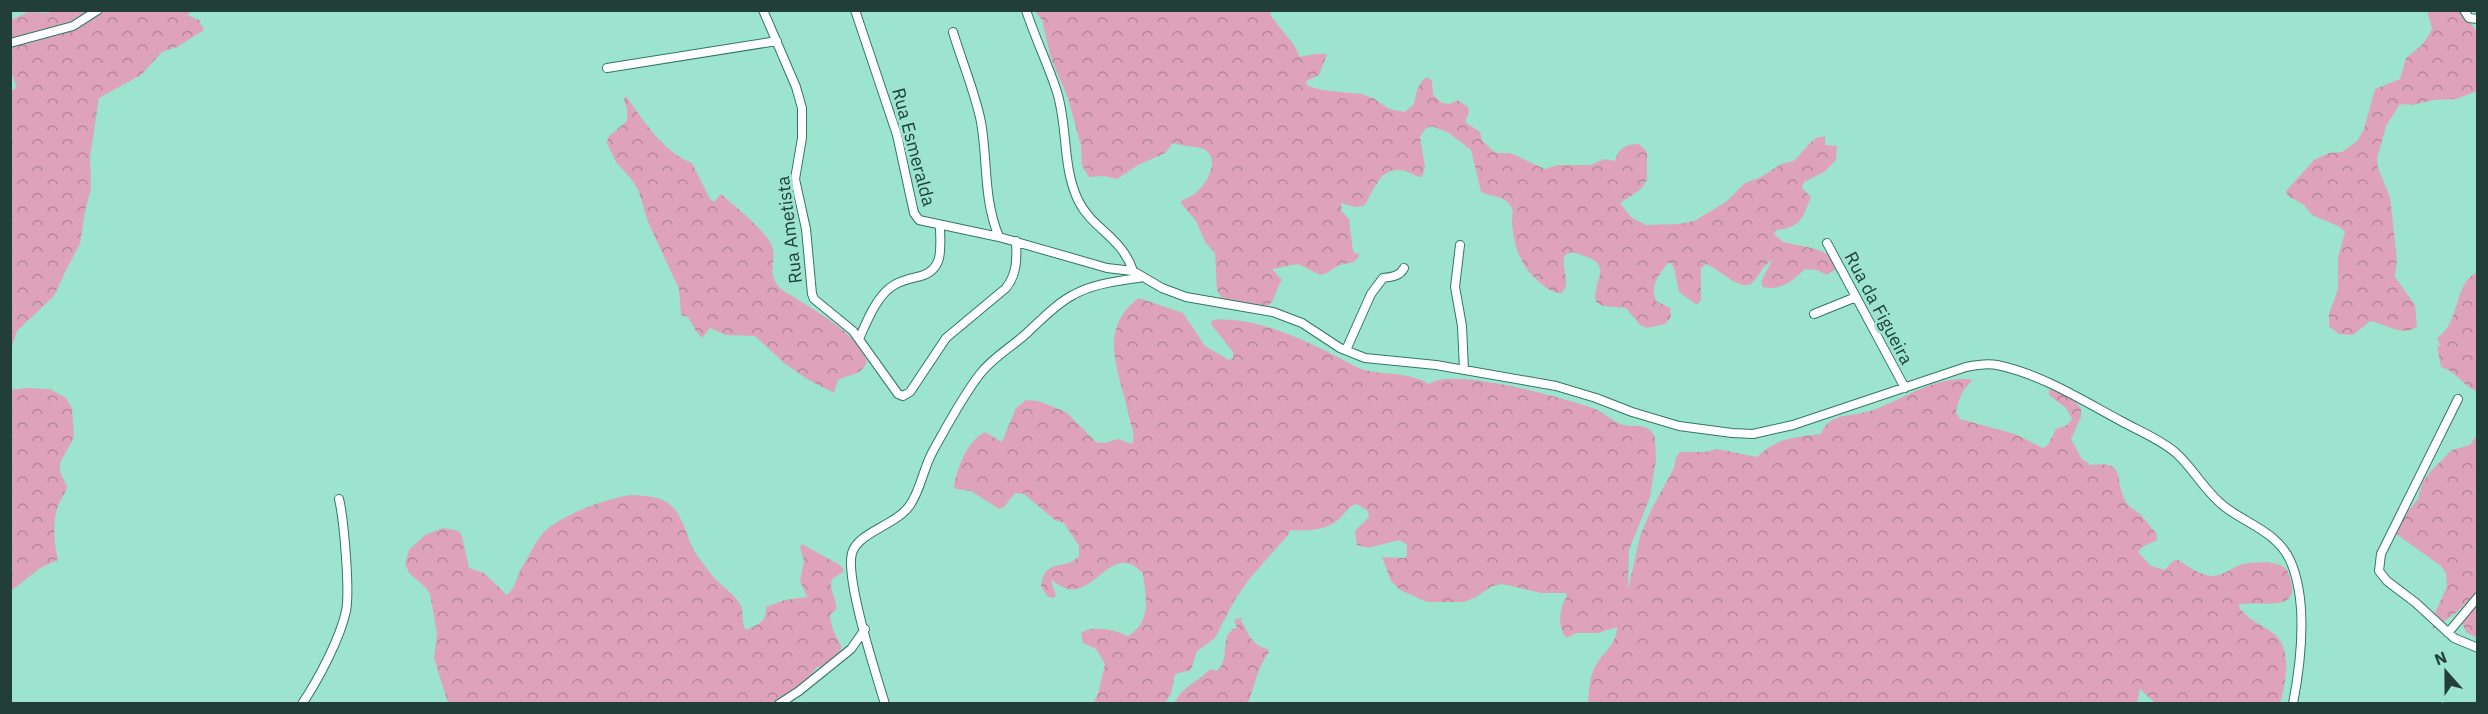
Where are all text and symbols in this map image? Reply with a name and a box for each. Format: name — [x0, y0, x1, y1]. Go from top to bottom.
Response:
street label: Rua Esmeralda — [887, 85, 941, 209]
street label: Rua Ametista — [771, 175, 807, 285]
street label: Rua da Figueira — [1840, 248, 1919, 369]
north arrow — [2416, 642, 2476, 702]
text: N — [2432, 647, 2450, 669]

